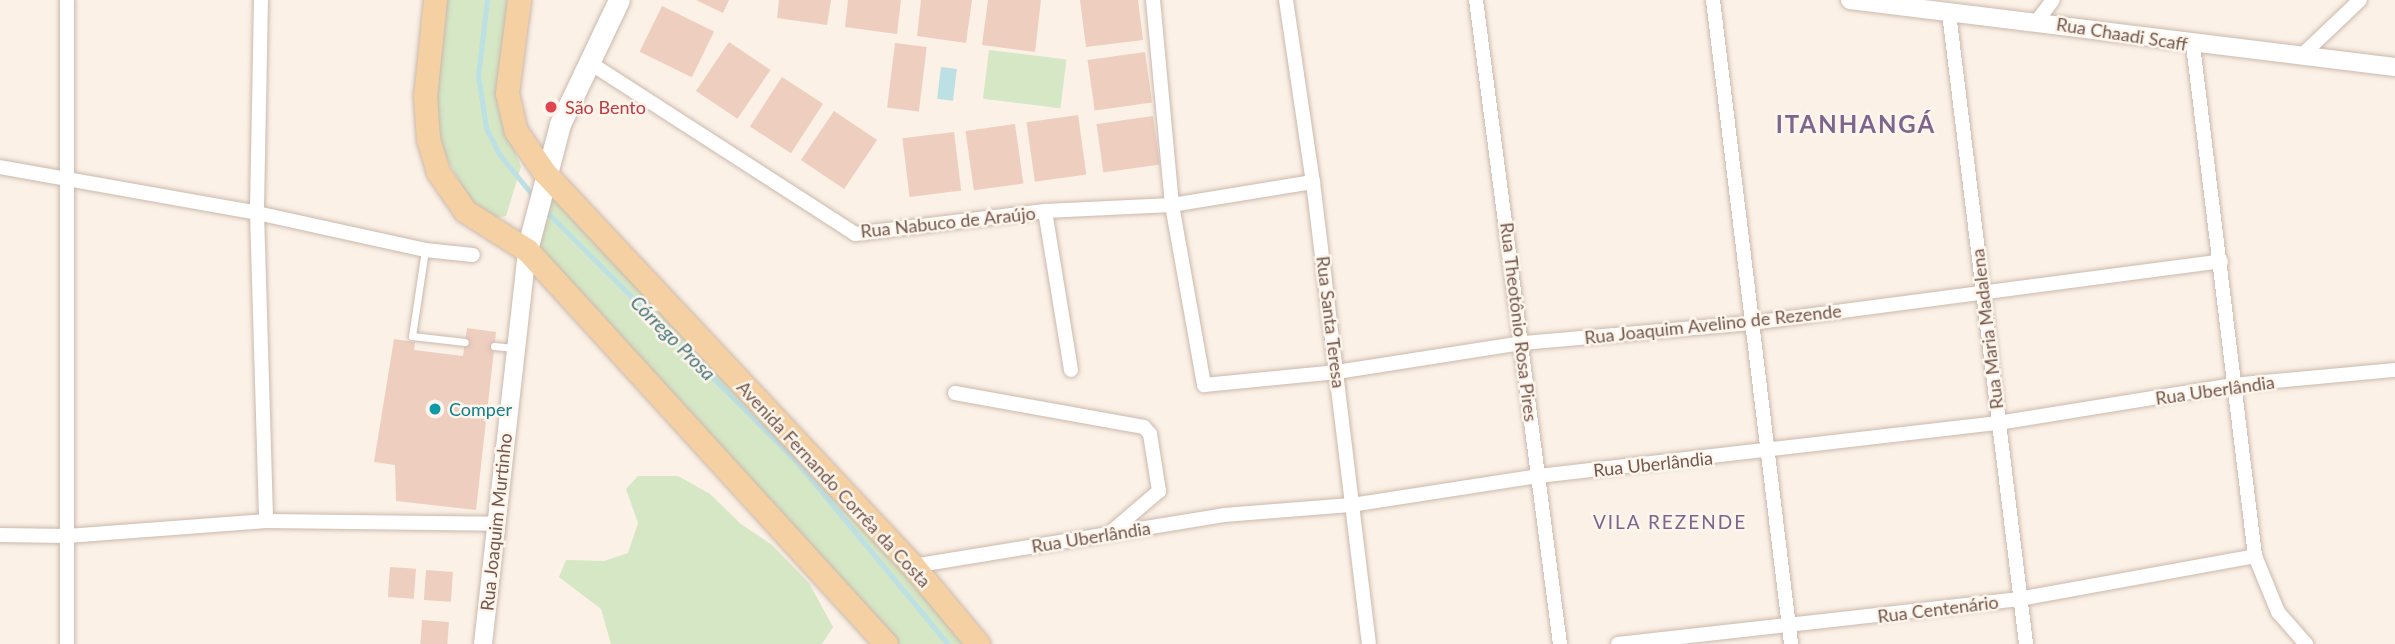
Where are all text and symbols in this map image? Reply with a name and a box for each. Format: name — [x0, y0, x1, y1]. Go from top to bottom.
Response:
street label: Rua Chaadi Scaff — [2055, 13, 2189, 55]
place label: São Bento — [565, 96, 646, 118]
marker: São Bento — [543, 99, 559, 115]
district label: ITANHANGÁ — [1777, 110, 1935, 138]
street label: Rua Nabuco de Araújo — [859, 202, 1037, 242]
street label: Rua Theotônio Rosa Pires — [1496, 221, 1542, 423]
street label: Rua Maria Madalena — [1966, 248, 2008, 410]
street label: Rua Santa Teresa — [1312, 254, 1350, 390]
water label: Córrego Prosa — [626, 291, 720, 385]
street label: Rua Joaquim Avelino de Rezende — [1583, 300, 1843, 348]
street label: Rua Uberlândia — [2154, 371, 2276, 409]
street label: Avenida Fernando Corrêa da Costa — [733, 376, 935, 592]
place label: Comper — [449, 398, 512, 420]
marker: Comper — [427, 401, 443, 417]
street label: Rua Joaquim Murtinho — [476, 432, 516, 612]
street label: Rua Uberlândia — [1592, 447, 1714, 481]
district label: VILA REZENDE — [1594, 511, 1746, 533]
street label: Rua Uberlândia — [1030, 517, 1152, 557]
street label: Rua Centenário — [1876, 591, 2000, 627]

